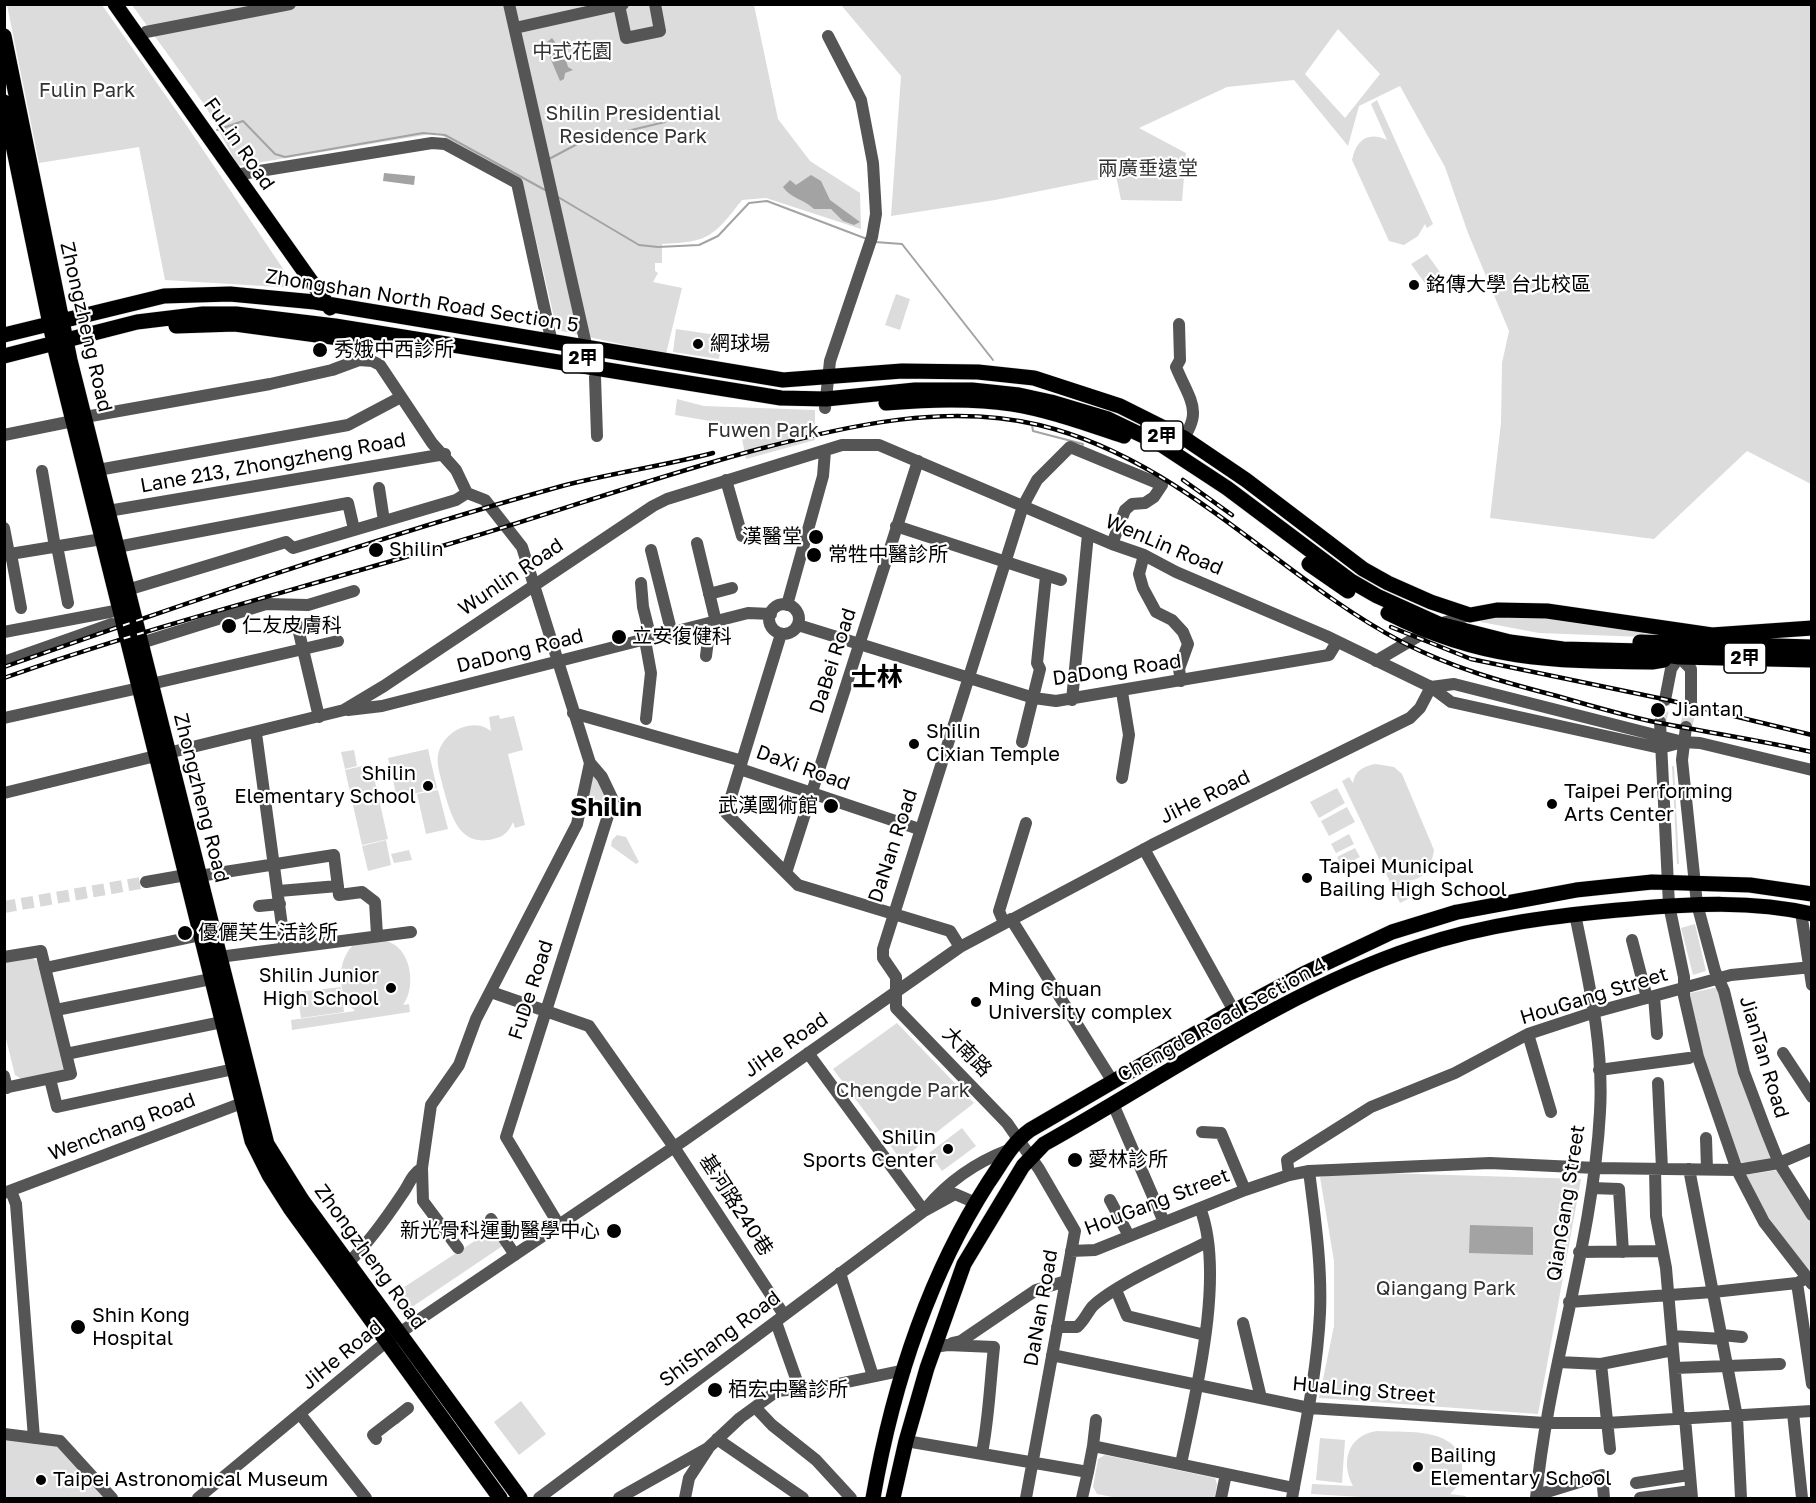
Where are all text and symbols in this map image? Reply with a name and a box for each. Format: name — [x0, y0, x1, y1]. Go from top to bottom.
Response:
park label: 中式花園 — [532, 40, 612, 64]
park label: Fulin Park — [39, 79, 135, 103]
street label: FuLin Road — [198, 93, 280, 195]
park label: Shilin Presidential Residence Park — [546, 102, 720, 149]
park label: 兩廣垂遠堂 — [1098, 157, 1198, 181]
street label: Zhongzheng Road — [55, 240, 117, 414]
street label: Zhongshan North Road Section 5 — [264, 264, 580, 338]
place label: 銘傳大學 台北校區 — [1426, 273, 1591, 297]
marker: 銘傳大學 台北校區 — [1407, 278, 1421, 292]
place label: 網球場 — [710, 332, 770, 356]
marker: 網球場 — [691, 337, 705, 351]
place label: 秀娥中西診所 — [334, 338, 454, 362]
marker: 秀娥中西診所 — [311, 341, 329, 359]
road number: 2甲 — [562, 343, 604, 373]
park label: Fuwen Park — [707, 419, 819, 443]
road number: 2甲 — [1141, 421, 1183, 451]
street label: Lane 213, Zhongzheng Road — [138, 428, 408, 498]
street label: WenLin Road — [1102, 509, 1226, 581]
place label: 漢醫堂 — [742, 525, 802, 549]
marker: 漢醫堂 — [807, 528, 825, 546]
street label: Wunlin Road — [454, 533, 568, 621]
place label: Shilin — [389, 538, 444, 562]
marker: Shilin — [367, 541, 385, 559]
place label: 常牲中醫診所 — [828, 543, 948, 567]
marker: 常牲中醫診所 — [805, 546, 823, 564]
street label: DaBei Road — [805, 605, 861, 717]
place label: 仁友皮膚科 — [242, 614, 342, 638]
marker: 仁友皮膚科 — [220, 617, 238, 635]
street label: DaDong Road — [454, 624, 586, 678]
place label: 立安復健科 — [632, 625, 732, 649]
marker: 立安復健科 — [610, 628, 628, 646]
road number: 2甲 — [1724, 643, 1766, 673]
street label: DaDong Road — [1051, 649, 1183, 691]
district label: 士林 — [851, 662, 903, 694]
place label: Jiantan — [1672, 698, 1743, 722]
marker: Jiantan — [1649, 701, 1667, 719]
street label: Zhongzheng Road — [168, 711, 234, 885]
place label: Shilin Cixian Temple — [926, 720, 1060, 767]
marker: Shilin Cixian Temple — [907, 737, 921, 751]
street label: DaXi Road — [753, 740, 853, 796]
place label: Shilin Elementary School — [234, 762, 416, 809]
street label: JiHe Road — [1156, 765, 1254, 829]
marker: Shilin Elementary School — [421, 779, 435, 793]
place label: Taipei Performing Arts Center — [1564, 780, 1733, 827]
street label: DaNan Road — [863, 786, 923, 906]
district label: Shilin — [570, 792, 642, 824]
place label: 武漢國術館 — [718, 794, 818, 818]
marker: 武漢國術館 — [822, 797, 840, 815]
marker: Taipei Performing Arts Center — [1545, 797, 1559, 811]
place label: Taipei Municipal Bailing High School — [1319, 855, 1507, 902]
marker: Taipei Municipal Bailing High School — [1300, 871, 1314, 885]
place label: 優儷芙生活診所 — [198, 921, 338, 945]
marker: 優儷芙生活診所 — [176, 924, 194, 942]
street label: FuDe Road — [504, 937, 558, 1043]
street label: Chengde Road Section 4 — [1113, 953, 1331, 1087]
street label: HouGang Street — [1517, 962, 1671, 1030]
place label: Shilin Junior High School — [259, 964, 379, 1011]
place label: Ming Chuan University complex — [988, 978, 1172, 1025]
marker: Shilin Junior High School — [384, 981, 398, 995]
street label: JianTan Road — [1734, 993, 1794, 1121]
marker: Ming Chuan University complex — [969, 995, 983, 1009]
street label: JiHe Road — [739, 1007, 833, 1083]
street label: 大南路 — [938, 1022, 996, 1082]
park label: Chengde Park — [836, 1079, 970, 1103]
street label: Wenchang Road — [45, 1088, 199, 1166]
street label: QianGang Street — [1542, 1123, 1590, 1283]
place label: Shilin Sports Center — [802, 1126, 936, 1173]
marker: Shilin Sports Center — [941, 1142, 955, 1156]
place label: 愛林診所 — [1088, 1148, 1168, 1172]
street label: 基河路240巷 — [694, 1150, 778, 1260]
marker: 愛林診所 — [1066, 1151, 1084, 1169]
street label: HouGang Street — [1081, 1163, 1233, 1241]
street label: Zhongzheng Road — [309, 1180, 431, 1334]
place label: 新光骨科運動醫學中心 — [400, 1219, 600, 1243]
marker: 新光骨科運動醫學中心 — [605, 1222, 623, 1240]
street label: DaNan Road — [1019, 1248, 1063, 1368]
park label: Qiangang Park — [1376, 1277, 1516, 1301]
street label: ShiShang Road — [655, 1286, 785, 1392]
place label: Shin Kong Hospital — [92, 1304, 190, 1351]
street label: JiHe Road — [297, 1315, 387, 1395]
marker: Shin Kong Hospital — [69, 1318, 87, 1336]
street label: HuaLing Street — [1291, 1372, 1437, 1408]
place label: 栢宏中醫診所 — [728, 1378, 848, 1402]
marker: 栢宏中醫診所 — [706, 1381, 724, 1399]
place label: Bailing Elementary School — [1430, 1444, 1612, 1491]
marker: Bailing Elementary School — [1411, 1460, 1425, 1474]
place label: Taipei Astronomical Museum — [53, 1468, 328, 1492]
marker: Taipei Astronomical Museum — [34, 1473, 48, 1487]

